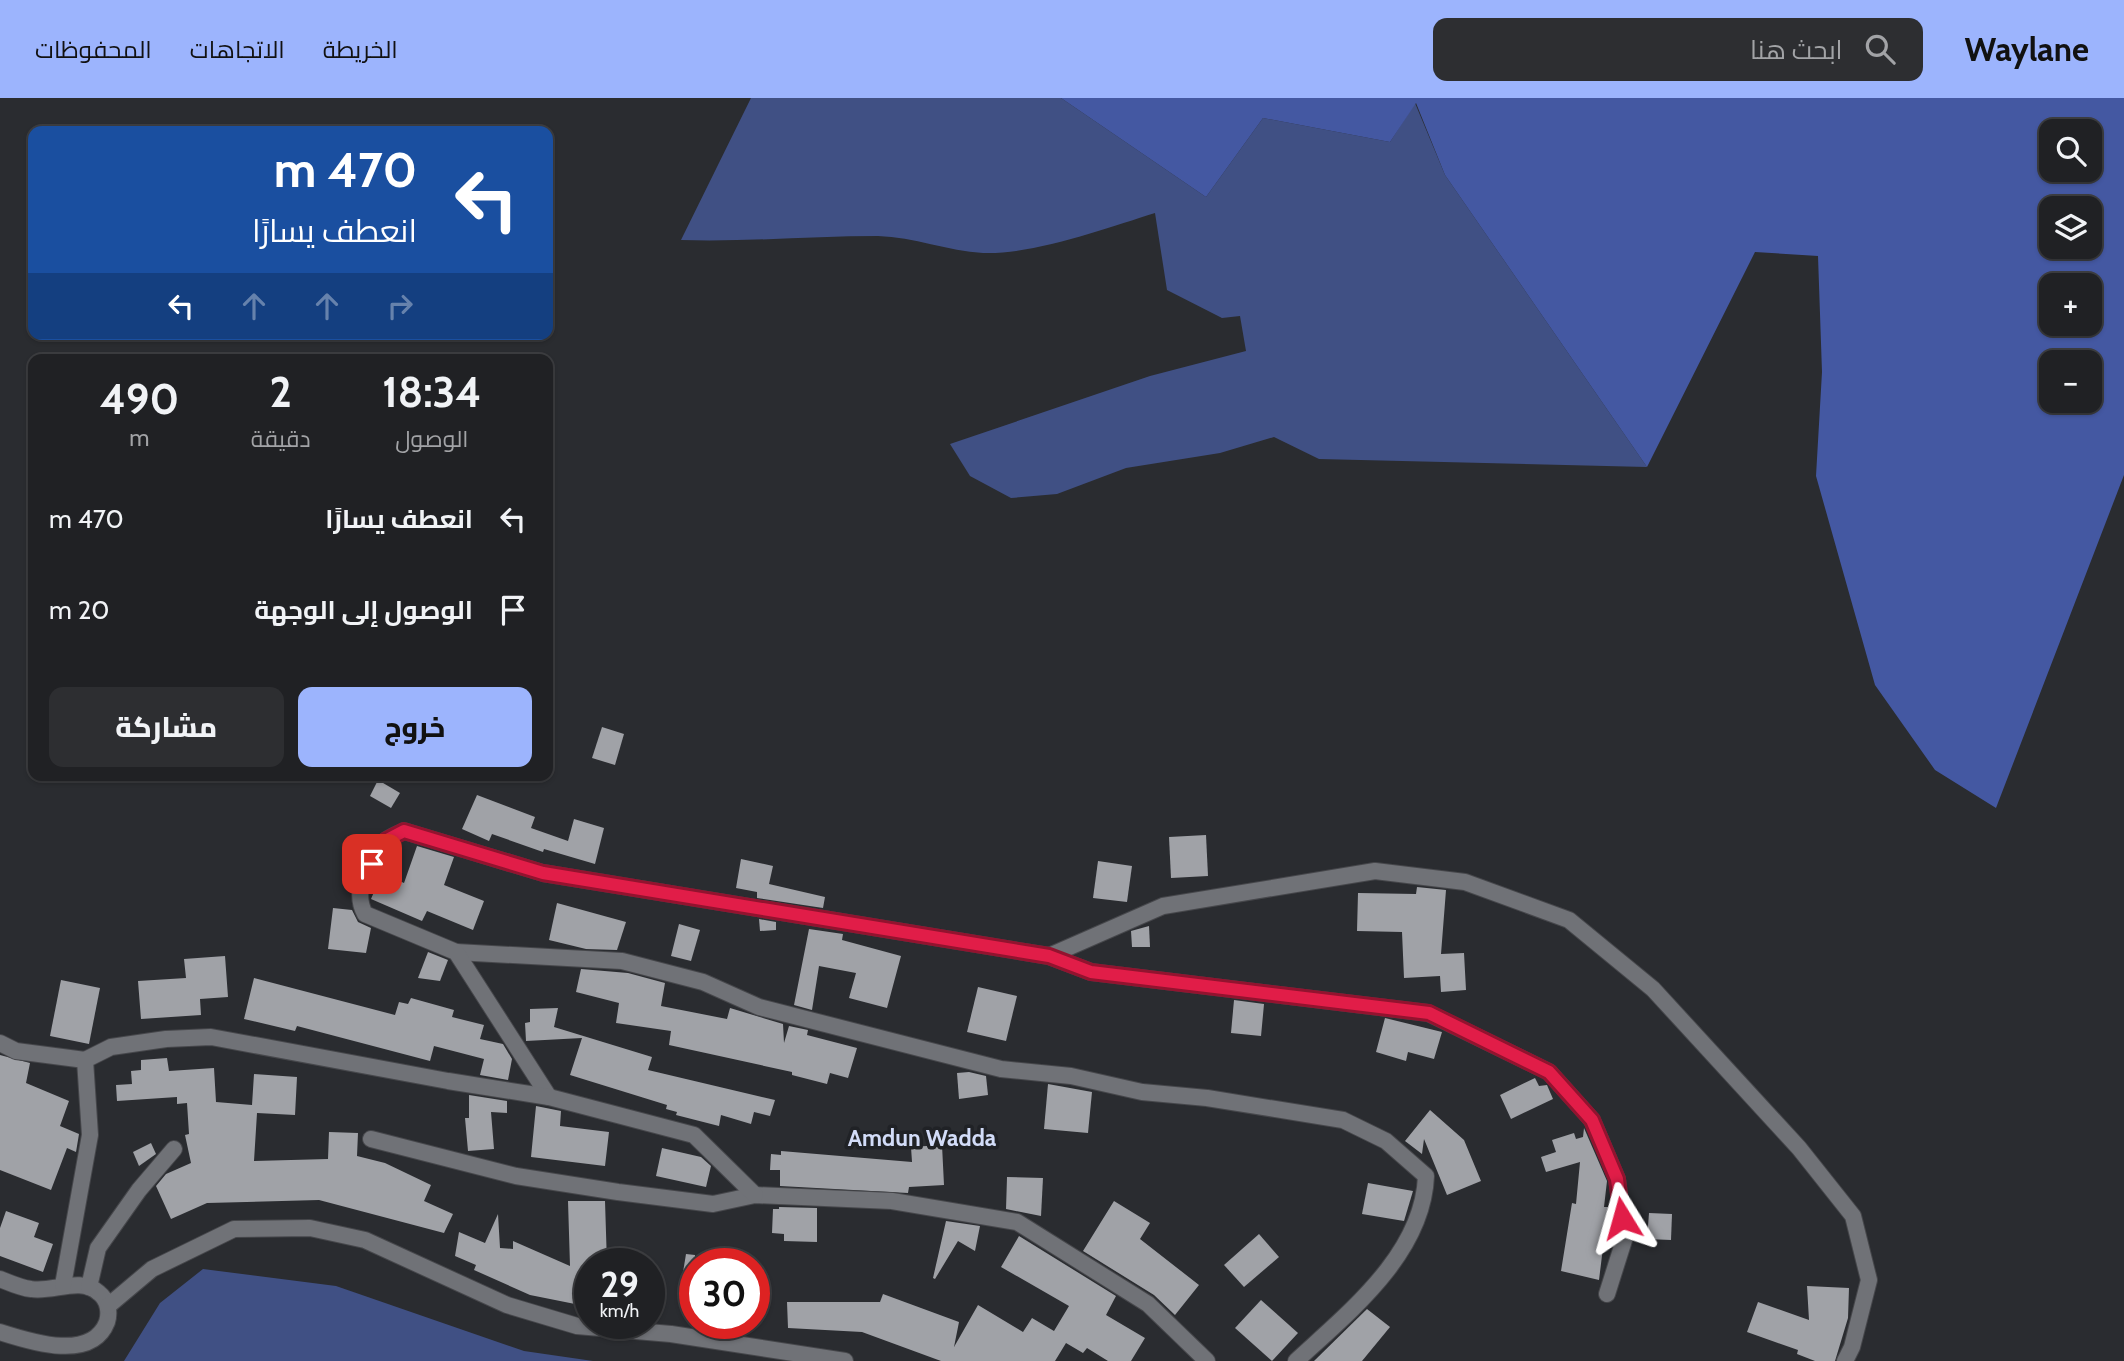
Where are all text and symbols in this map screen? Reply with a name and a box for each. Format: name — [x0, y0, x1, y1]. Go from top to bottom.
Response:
search box — [1433, 18, 1923, 81]
text: Waylane — [1965, 29, 2089, 69]
icon: search — [1861, 30, 1899, 68]
text: ابحث هنا — [1750, 34, 1843, 66]
text: المحفوظات — [35, 35, 152, 64]
text: الاتجاهات — [190, 35, 285, 64]
text: الخريطة — [323, 35, 398, 64]
map controls — [2039, 119, 2102, 413]
button: search — [2039, 119, 2102, 182]
text: 470 m — [274, 140, 417, 199]
icon: left — [441, 154, 532, 245]
button: layers — [2039, 196, 2102, 259]
text: انعطف يسارًا — [252, 211, 417, 250]
button: + — [2039, 273, 2102, 336]
icon: left — [162, 287, 200, 325]
icon: ahead — [235, 287, 273, 325]
icon: ahead — [308, 287, 346, 325]
icon: right — [381, 287, 419, 325]
button: − — [2039, 350, 2102, 413]
text: 2 — [270, 366, 292, 418]
text: 18:34 — [382, 366, 481, 418]
text: 490 — [100, 373, 179, 425]
text: m — [129, 424, 150, 452]
text: دقيقة — [251, 425, 311, 453]
text: الوصول — [395, 425, 468, 453]
icon: left — [494, 500, 532, 538]
text: 470 m — [49, 503, 124, 535]
text: انعطف يسارًا — [325, 503, 473, 535]
icon: arrive — [494, 591, 532, 629]
text: 20 m — [49, 594, 109, 626]
text: الوصول إلى الوجهة — [254, 594, 473, 626]
button: مشاركة — [49, 687, 284, 767]
button: خروج — [298, 687, 532, 767]
pin — [342, 834, 402, 894]
icon: arrive — [353, 845, 391, 883]
district label: Amdun Wadda — [848, 1124, 997, 1152]
position arrow — [1585, 1181, 1659, 1255]
speed limit sign: 30 — [679, 1248, 770, 1339]
text: 29 — [600, 1263, 639, 1306]
text: km/h — [600, 1300, 639, 1322]

